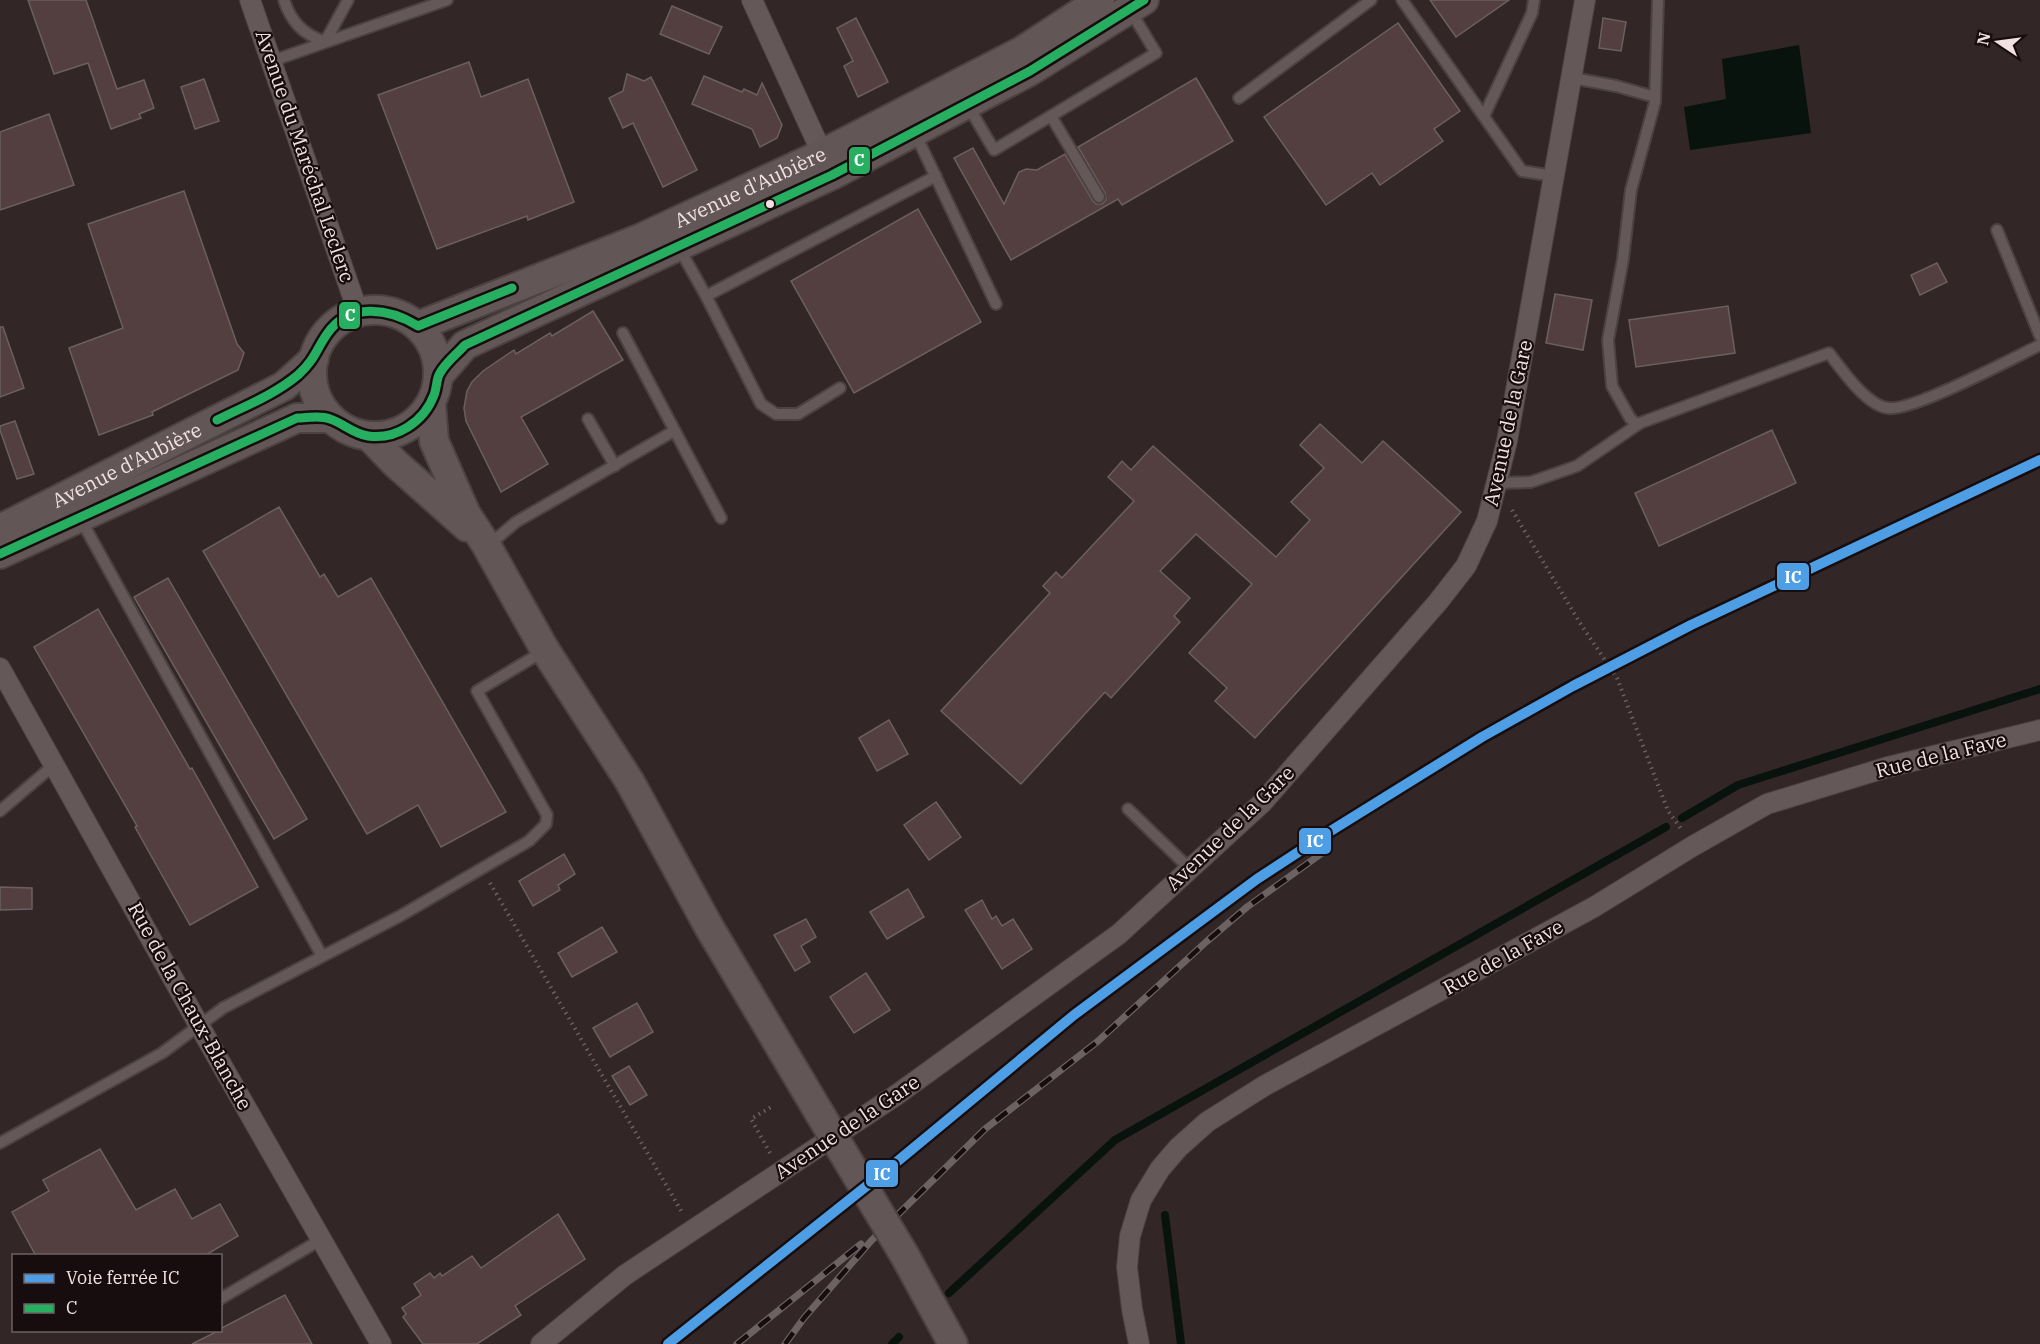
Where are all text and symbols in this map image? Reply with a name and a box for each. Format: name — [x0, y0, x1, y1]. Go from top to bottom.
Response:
north arrow — [1968, 12, 2028, 72]
street label: Avenue du Maréchal Leclerc — [250, 26, 361, 286]
text: N — [1972, 30, 1995, 47]
street label: Avenue d'Aubière — [670, 140, 830, 234]
line badge: C — [848, 146, 871, 175]
text: C — [854, 150, 864, 170]
unlabelled marker — [764, 198, 776, 210]
line badge: C — [338, 301, 361, 330]
text: C — [345, 305, 355, 325]
street label: Avenue de la Gare — [1477, 337, 1538, 508]
street label: Avenue d'Aubière — [47, 416, 206, 514]
line badge: IC — [1776, 562, 1810, 591]
text: IC — [1785, 567, 1801, 587]
street label: Rue de la Fave — [1873, 725, 2009, 784]
street label: Avenue de la Gare — [1159, 759, 1300, 896]
line badge: IC — [1298, 827, 1332, 855]
text: IC — [1307, 831, 1323, 851]
street label: Rue de la Chaux-Blanche — [122, 897, 259, 1115]
street label: Rue de la Fave — [1438, 912, 1568, 1001]
street label: Avenue de la Gare — [769, 1068, 924, 1185]
line badge: IC — [865, 1159, 899, 1188]
text: IC — [874, 1164, 890, 1184]
legend — [12, 1254, 222, 1332]
text: Voie ferrée IC — [66, 1266, 180, 1289]
text: C — [66, 1296, 78, 1319]

